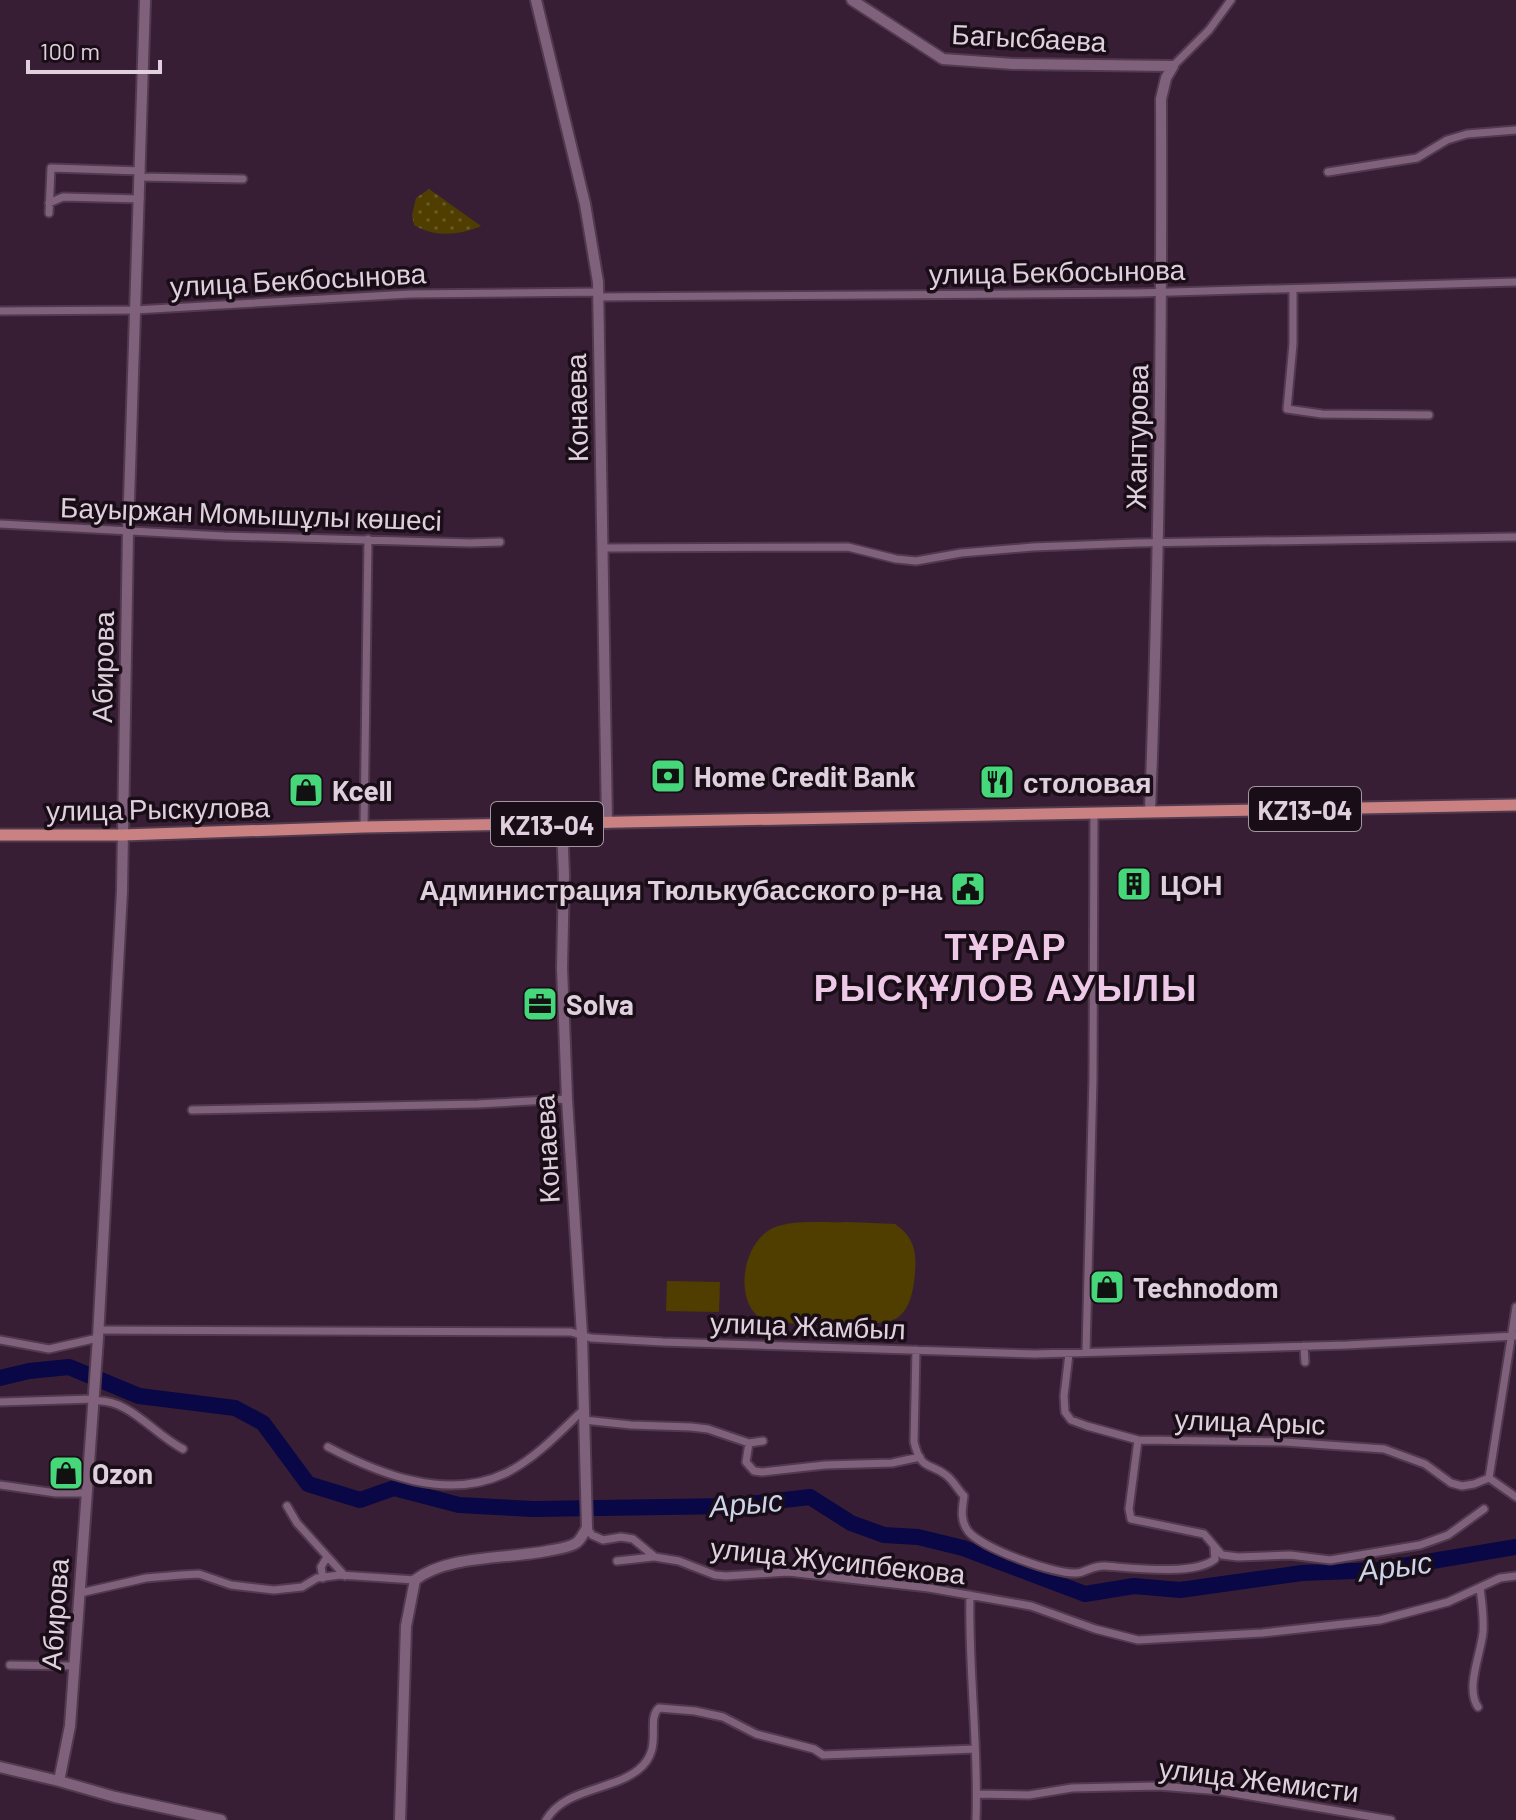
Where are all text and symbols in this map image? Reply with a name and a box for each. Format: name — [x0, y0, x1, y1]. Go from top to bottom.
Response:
street label: Багысбаева — [951, 16, 1108, 58]
scale bar — [28, 24, 160, 74]
text: 100 m — [40, 36, 100, 65]
street label: улица Бекбосынова — [929, 252, 1186, 290]
street label: улица Бекбосынова — [169, 255, 427, 303]
street label: Конаева — [558, 353, 594, 463]
street label: Жантурова — [1118, 364, 1154, 510]
street label: Бауыржан Момышұлы көшесі — [60, 489, 442, 537]
street label: Абирова — [84, 610, 120, 723]
bank icon: Home Credit Bank — [649, 757, 687, 795]
place label: Home Credit Bank — [694, 759, 916, 793]
restaurant icon: столовая — [978, 763, 1016, 801]
place label: столовая — [1023, 765, 1152, 799]
shop icon: Kcell — [287, 771, 325, 809]
place label: Kcell — [332, 773, 392, 807]
road number: KZ13-04 — [1249, 787, 1361, 831]
street label: улица Рыскулова — [46, 789, 271, 827]
road number: KZ13-04 — [491, 802, 603, 846]
building icon: ЦОН — [1115, 865, 1153, 903]
place label: ЦОН — [1160, 867, 1222, 901]
public building icon: Администрация Тюлькубасского р-на — [949, 870, 987, 908]
place label: Администрация Тюлькубасского р-на — [419, 872, 942, 906]
district label: ТҰРАР РЫСҚҰЛОВ АУЫЛЫ — [814, 924, 1198, 1009]
office icon: Solva — [521, 985, 559, 1023]
place label: Solva — [566, 987, 634, 1021]
street label: Конаева — [526, 1093, 566, 1204]
shop icon: Technodom — [1088, 1268, 1126, 1306]
place label: Technodom — [1133, 1270, 1278, 1304]
street label: улица Жамбыл — [710, 1305, 906, 1345]
street label: улица Арыс — [1174, 1401, 1326, 1441]
shop icon: Ozon — [47, 1454, 85, 1492]
place label: Ozon — [92, 1456, 153, 1490]
water label: Арыс — [706, 1481, 784, 1523]
street label: улица Жусипбекова — [709, 1530, 968, 1590]
water label: Арыс — [1354, 1543, 1434, 1588]
street label: Абирова — [33, 1557, 75, 1671]
street label: улица Жемисти — [1157, 1750, 1361, 1808]

